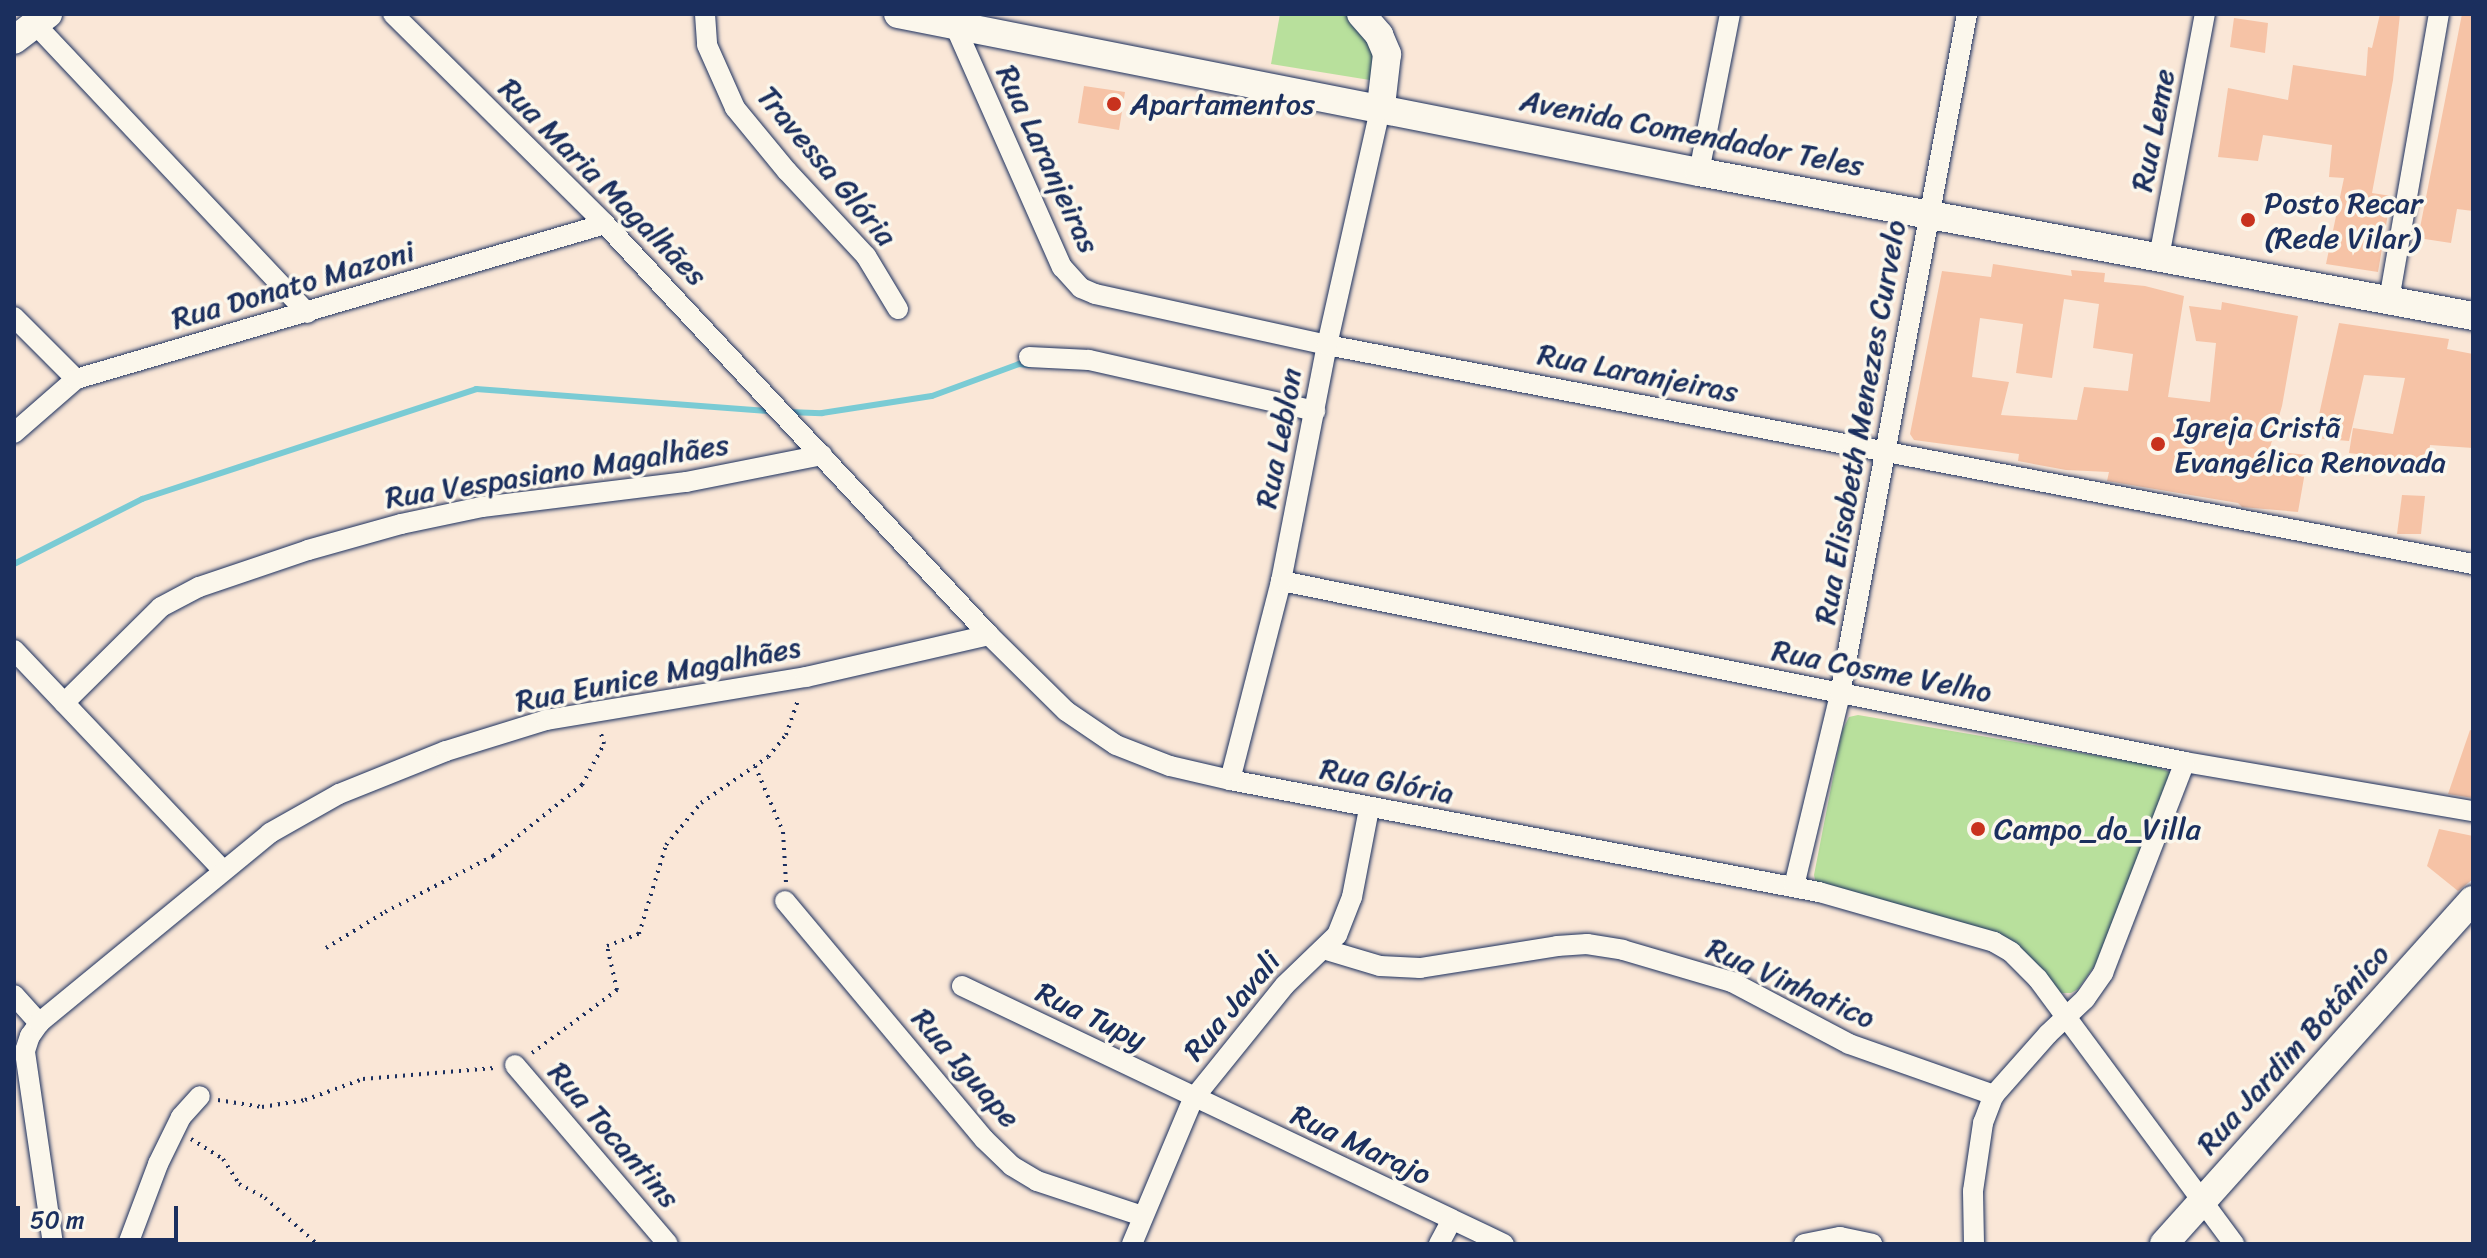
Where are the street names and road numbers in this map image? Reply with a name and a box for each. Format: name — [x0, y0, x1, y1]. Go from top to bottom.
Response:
street label: Rua Laranjeiras — [989, 60, 1107, 258]
street label: Rua Leme — [2123, 65, 2183, 195]
street label: Rua Maria Magalhães — [492, 71, 714, 293]
street label: Travessa Glória — [750, 79, 904, 253]
street label: Avenida Comendador Teles — [1517, 82, 1867, 184]
street label: Rua Elisabeth Menezes Curvelo — [1807, 219, 1913, 625]
street label: Rua Donato Mazoni — [167, 233, 419, 337]
street label: Rua Laranjeiras — [1535, 336, 1741, 410]
street label: Rua Leblon — [1248, 364, 1310, 512]
street label: Rua Vespasiano Magalhães — [384, 426, 730, 516]
street label: Rua Eunice Magalhães — [513, 629, 803, 719]
street label: Rua Cosme Velho — [1770, 632, 1994, 710]
street label: Rua Glória — [1317, 750, 1457, 812]
street label: Rua Vinhatico — [1701, 930, 1881, 1036]
street label: Rua Jardim Botânico — [2189, 937, 2397, 1161]
street label: Rua Javali — [1176, 944, 1288, 1068]
street label: Rua Tupy — [1030, 974, 1152, 1058]
street label: Rua Iguape — [905, 1001, 1027, 1135]
street label: Rua Tocantins — [540, 1054, 688, 1216]
street label: Rua Marajo — [1286, 1097, 1436, 1193]

